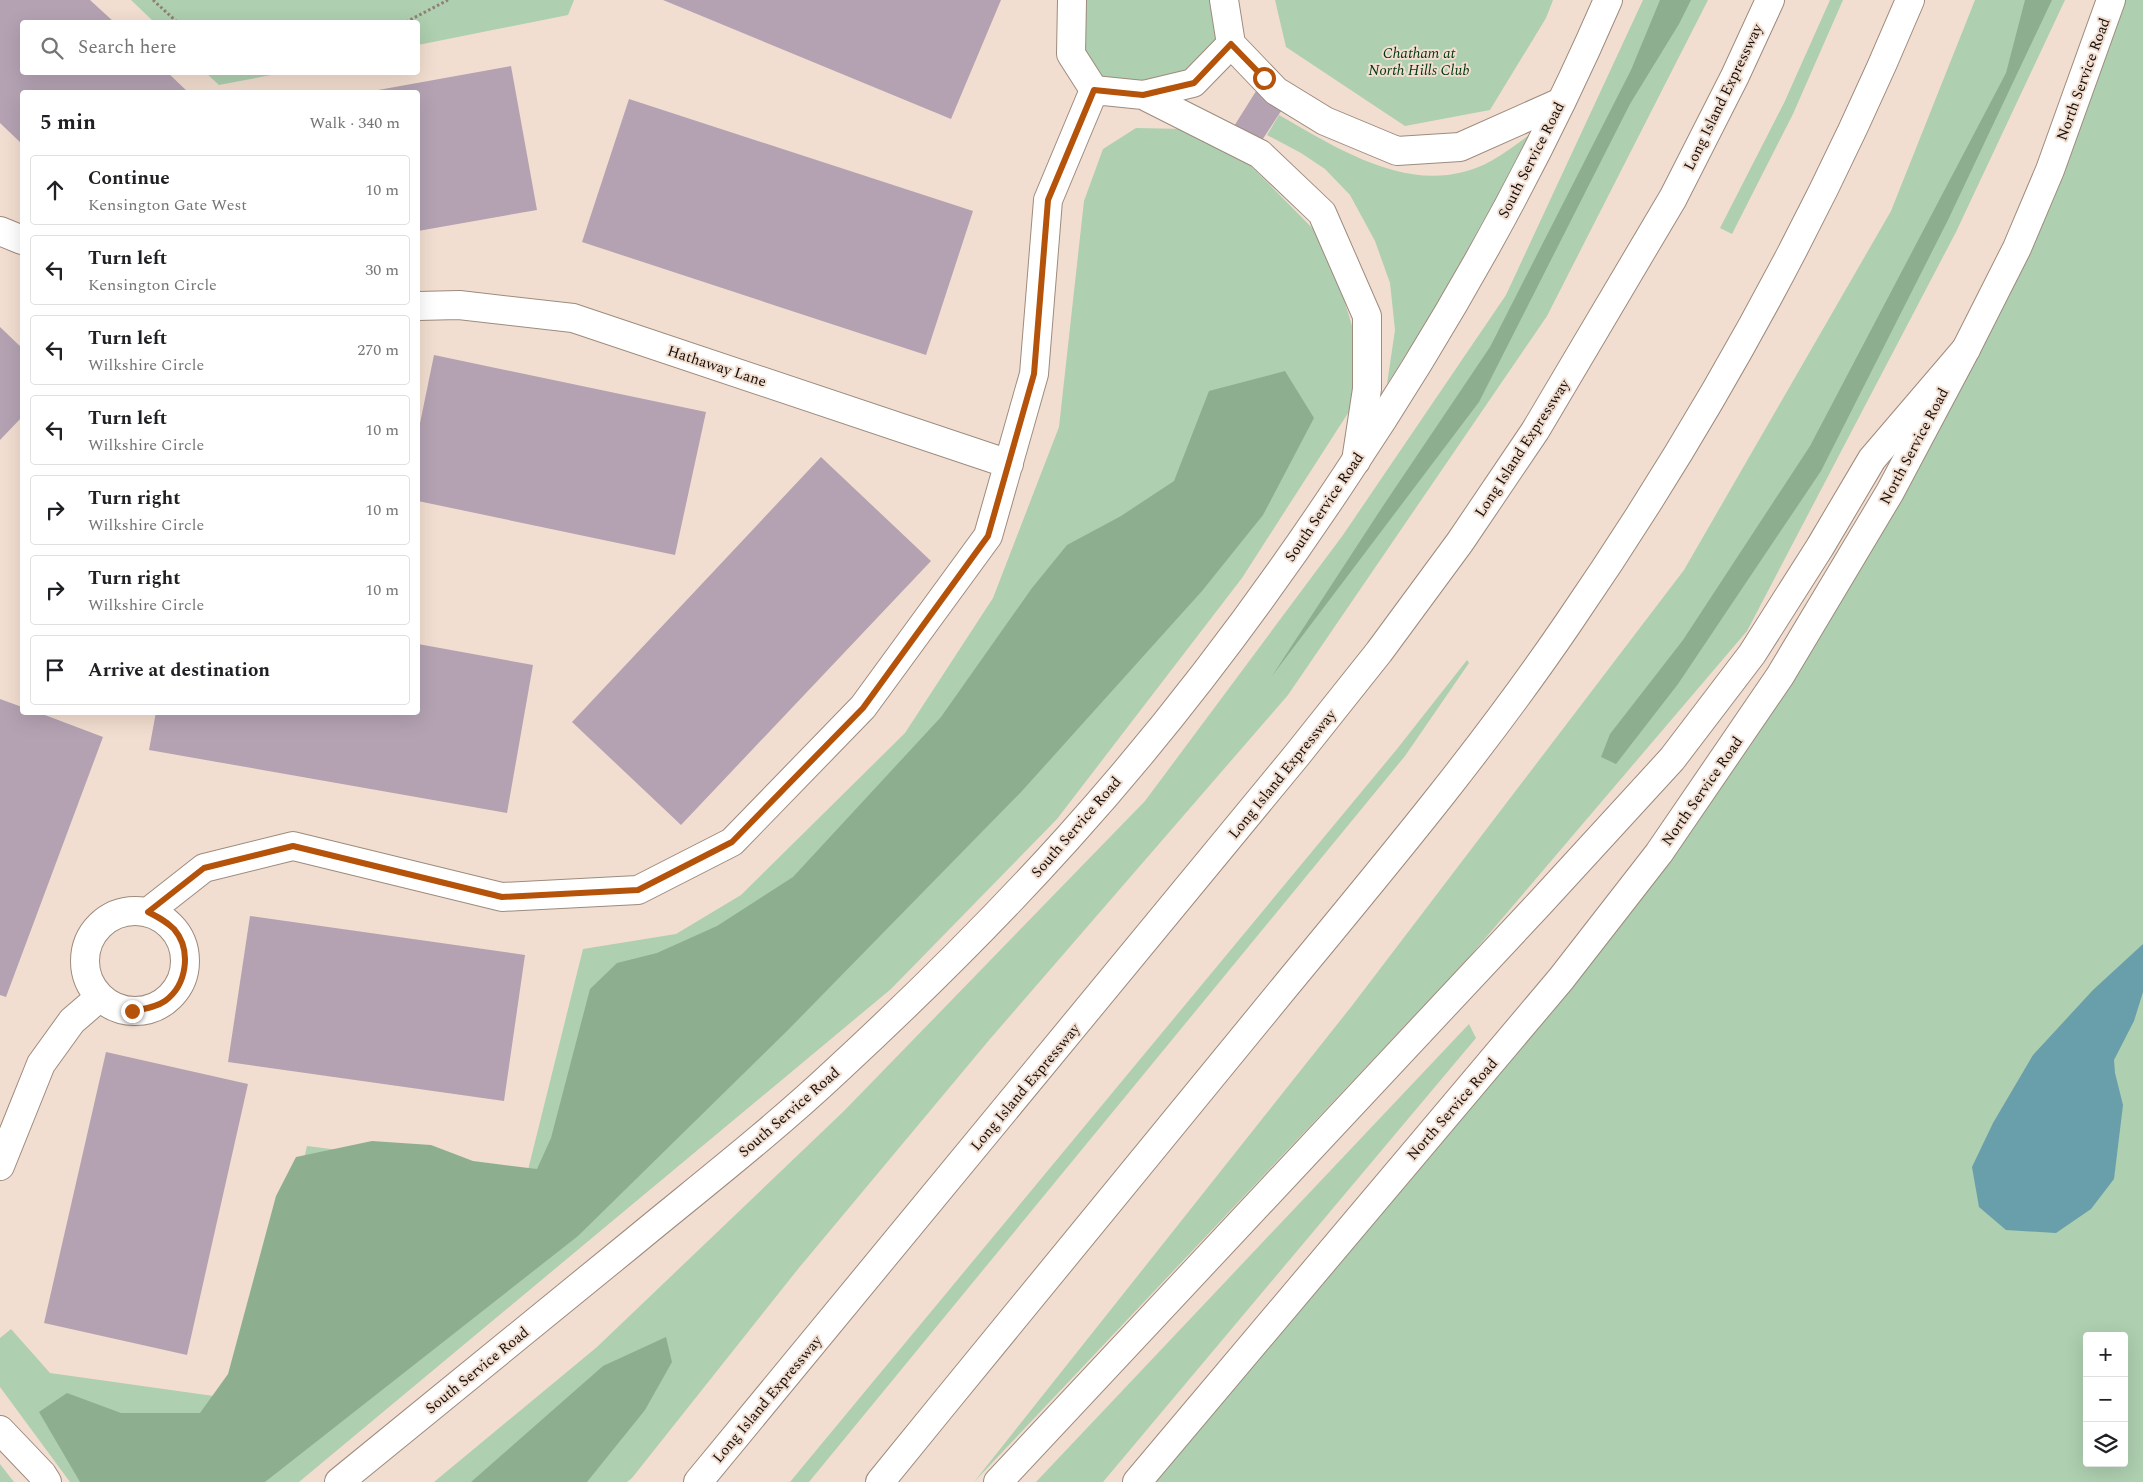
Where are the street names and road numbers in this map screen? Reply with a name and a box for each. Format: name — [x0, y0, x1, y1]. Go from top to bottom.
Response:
street label: North Service Road — [2051, 15, 2116, 144]
street label: Long Island Expressway — [1678, 19, 1769, 174]
street label: South Service Road — [1492, 98, 1571, 222]
street label: Hathaway Lane — [664, 340, 769, 393]
street label: Long Island Expressway — [1469, 374, 1576, 522]
street label: North Service Road — [1874, 384, 1955, 509]
street label: South Service Road — [1279, 448, 1370, 567]
street label: Long Island Expressway — [1223, 704, 1342, 844]
street label: North Service Road — [1656, 732, 1749, 851]
street label: South Service Road — [1026, 771, 1127, 883]
street label: Long Island Expressway — [965, 1018, 1086, 1156]
street label: North Service Road — [1401, 1053, 1503, 1166]
street label: South Service Road — [733, 1062, 845, 1163]
street label: South Service Road — [420, 1321, 534, 1420]
street label: Long Island Expressway — [707, 1330, 828, 1468]

